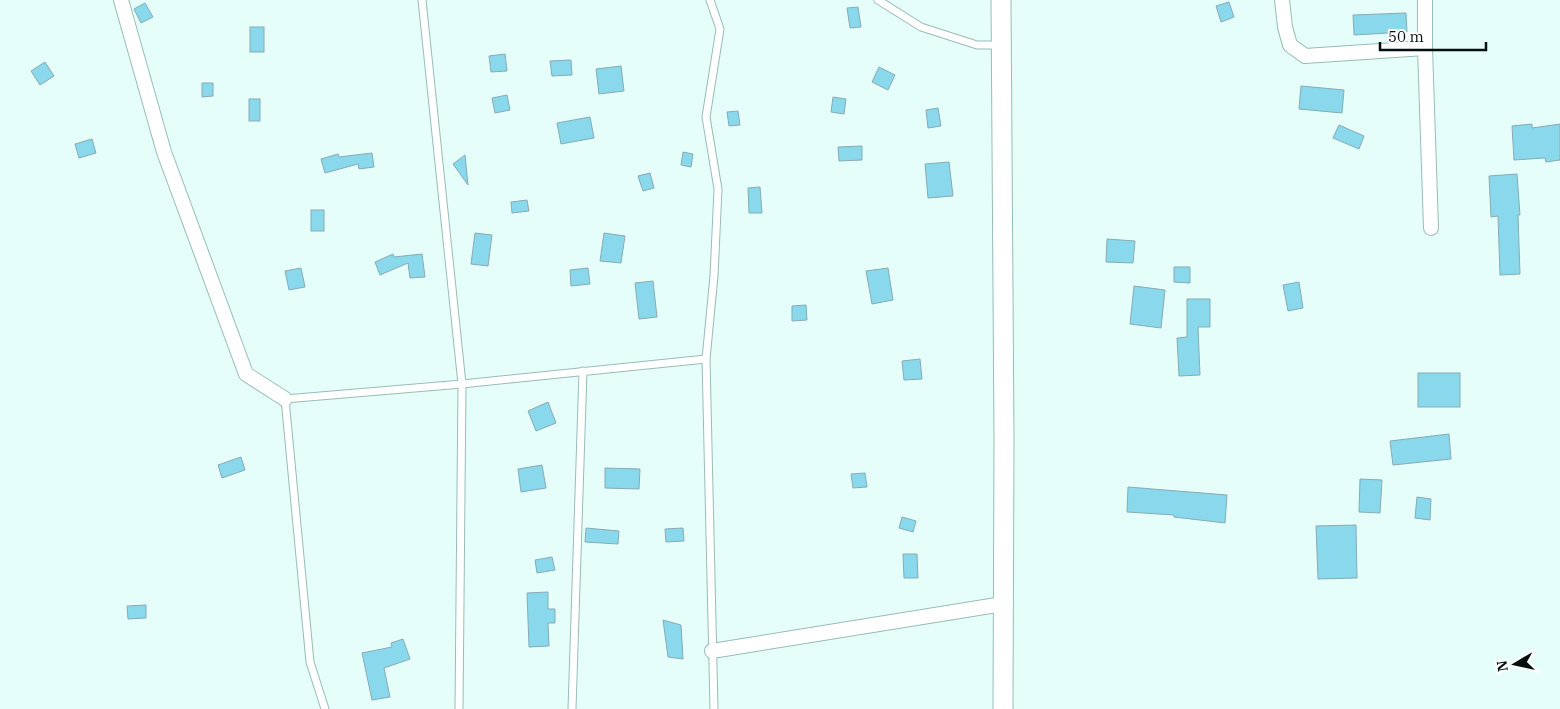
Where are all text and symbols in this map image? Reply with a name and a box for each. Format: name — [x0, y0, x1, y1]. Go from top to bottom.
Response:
scale bar — [1380, 20, 1486, 52]
text: 50 m — [1388, 27, 1424, 46]
north arrow — [1490, 639, 1540, 689]
text: N — [1492, 659, 1512, 673]

